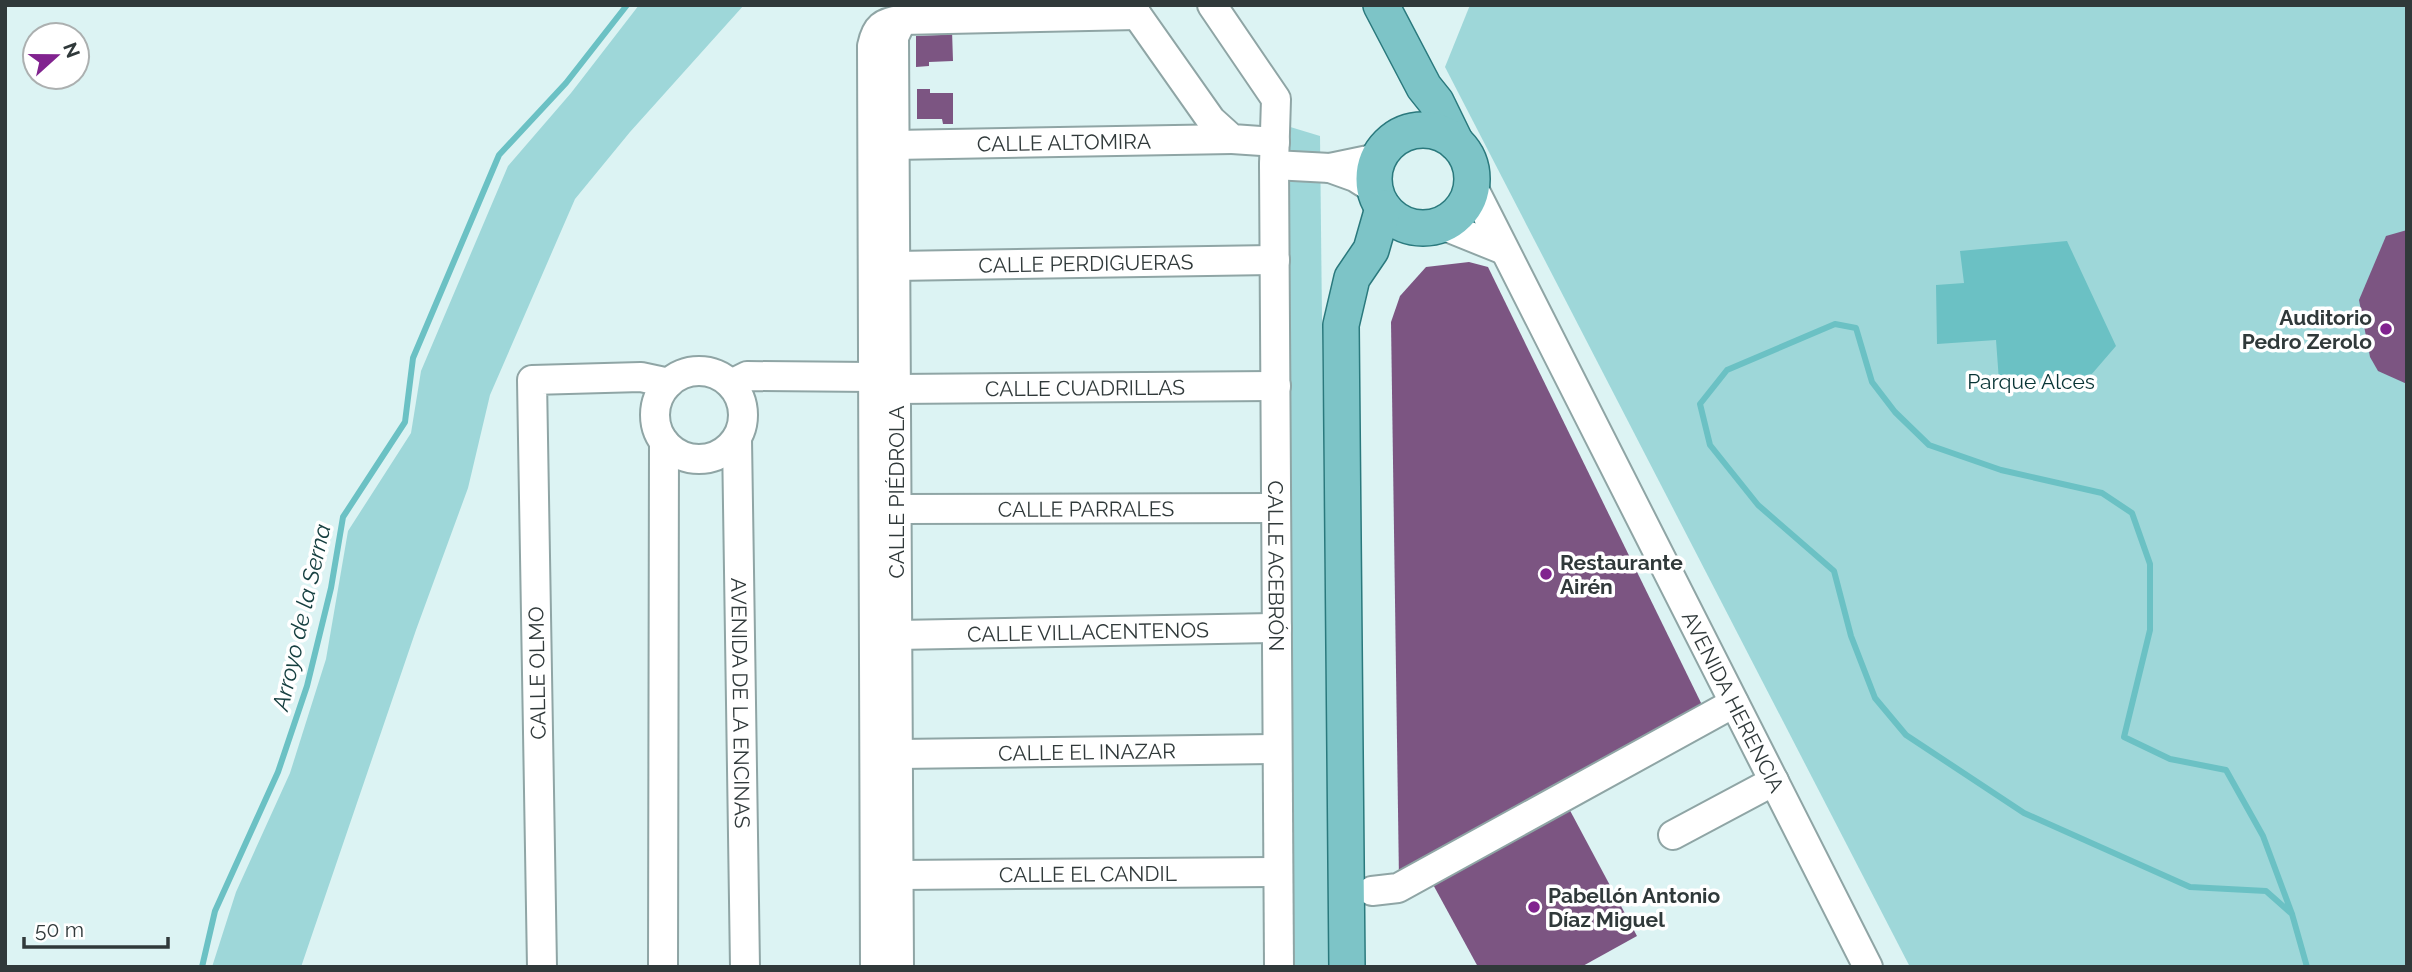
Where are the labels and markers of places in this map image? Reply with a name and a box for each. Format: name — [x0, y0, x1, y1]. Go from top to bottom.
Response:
place label: Auditorio Pedro Zerolo — [2242, 305, 2372, 354]
marker: Auditorio Pedro Zerolo — [2378, 321, 2394, 337]
place label: Restaurante Airén — [1560, 550, 1683, 599]
marker: Restaurante Airén — [1538, 566, 1554, 582]
place label: Pabellón Antonio Díaz Miguel — [1548, 883, 1720, 932]
marker: Pabellón Antonio Díaz Miguel — [1526, 899, 1542, 915]

